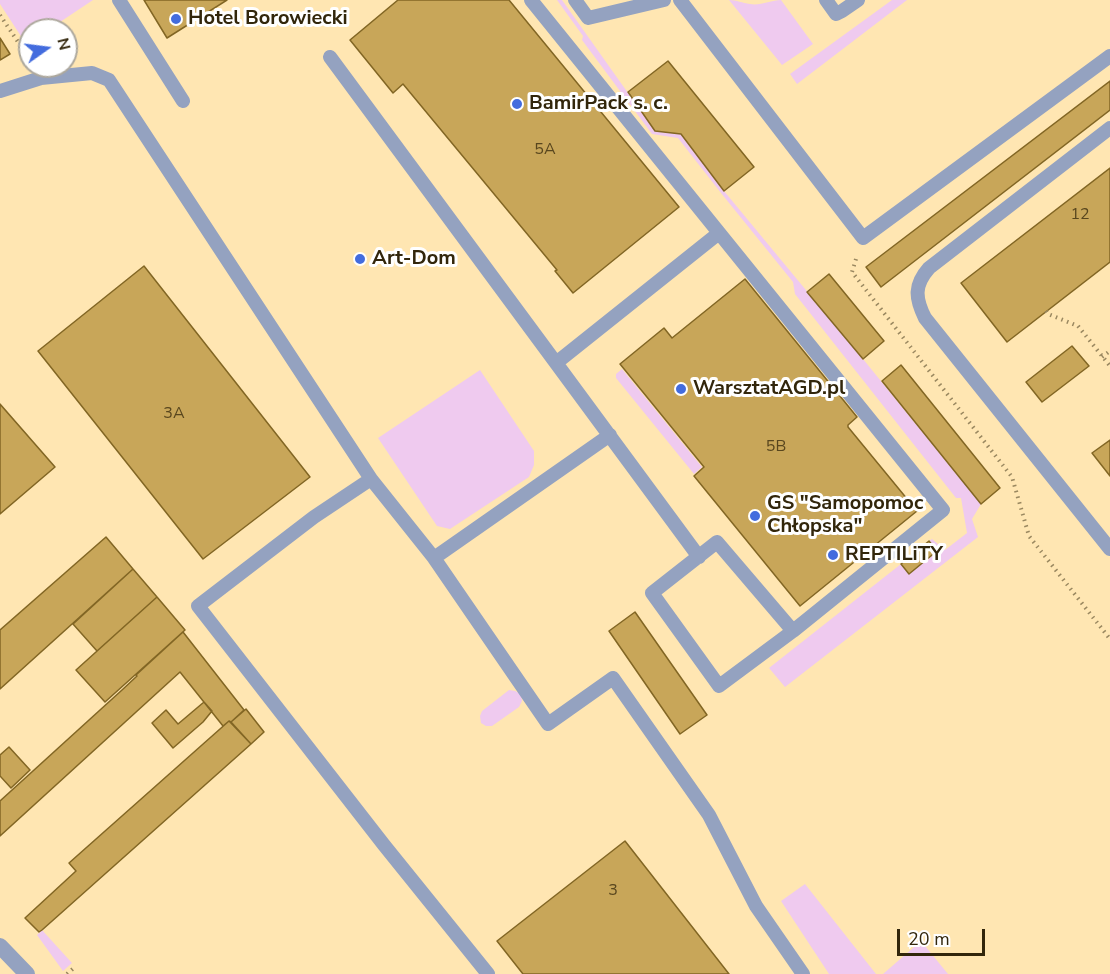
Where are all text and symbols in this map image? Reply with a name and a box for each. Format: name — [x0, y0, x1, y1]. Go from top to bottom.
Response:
place label: Hotel Borowiecki — [188, 7, 348, 31]
marker: Hotel Borowiecki — [169, 12, 183, 26]
north arrow — [18, 18, 78, 78]
text: N — [51, 36, 76, 53]
place label: BamirPack s. c. — [529, 92, 668, 116]
marker: BamirPack s. c. — [510, 97, 524, 111]
house number: 5A — [534, 140, 556, 160]
house number: 12 — [1070, 205, 1090, 225]
place label: Art-Dom — [372, 247, 456, 271]
marker: Art-Dom — [353, 252, 367, 266]
place label: WarsztatAGD.pl — [693, 377, 845, 401]
marker: WarsztatAGD.pl — [674, 382, 688, 396]
house number: 3A — [163, 404, 185, 424]
house number: 5B — [766, 437, 786, 457]
place label: GS "Samopomoc Chłopska" — [767, 492, 923, 539]
marker: GS "Samopomoc Chłopska" — [748, 509, 762, 523]
place label: REPTILiTY — [845, 543, 943, 567]
marker: REPTILiTY — [826, 548, 840, 562]
house number: 3 — [608, 881, 618, 901]
scale bar — [900, 917, 988, 955]
text: 20 m — [908, 927, 950, 951]

